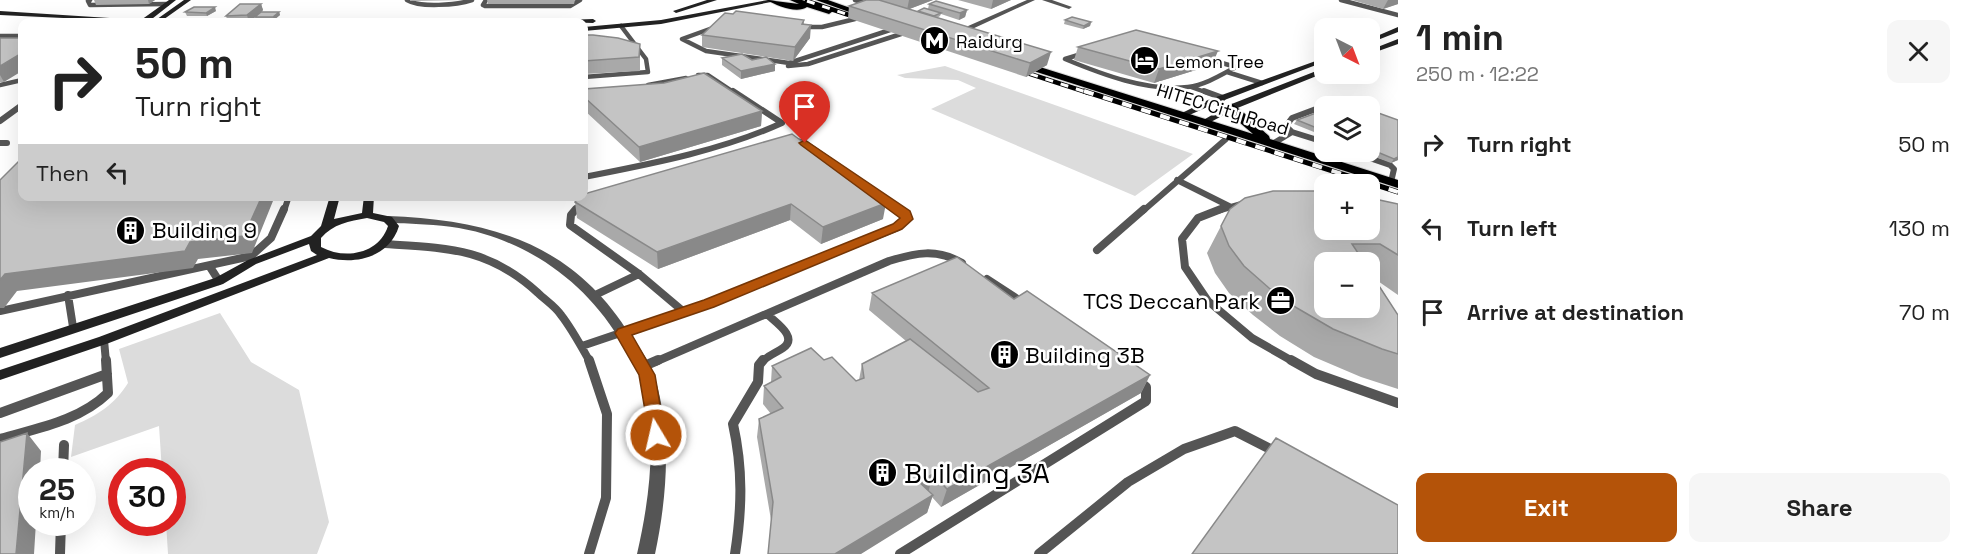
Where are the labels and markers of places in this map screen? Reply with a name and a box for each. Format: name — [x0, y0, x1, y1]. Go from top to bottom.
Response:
metro station icon: Raidurg — [919, 25, 951, 57]
place label: Raidurg — [956, 30, 1023, 53]
hotel icon: Lemon Tree — [1128, 45, 1160, 77]
place label: Lemon Tree — [1165, 50, 1264, 73]
pin — [779, 81, 830, 143]
building icon: Building 9 — [115, 214, 147, 246]
place label: Building 9 — [152, 216, 257, 244]
office icon: TCS Deccan Park — [1265, 285, 1297, 317]
place label: TCS Deccan Park — [1083, 287, 1260, 315]
building icon: Building 3B — [988, 339, 1020, 371]
place label: Building 3B — [1025, 341, 1144, 369]
place label: Building 3A — [904, 456, 1050, 491]
building icon: Building 3A — [867, 457, 899, 489]

